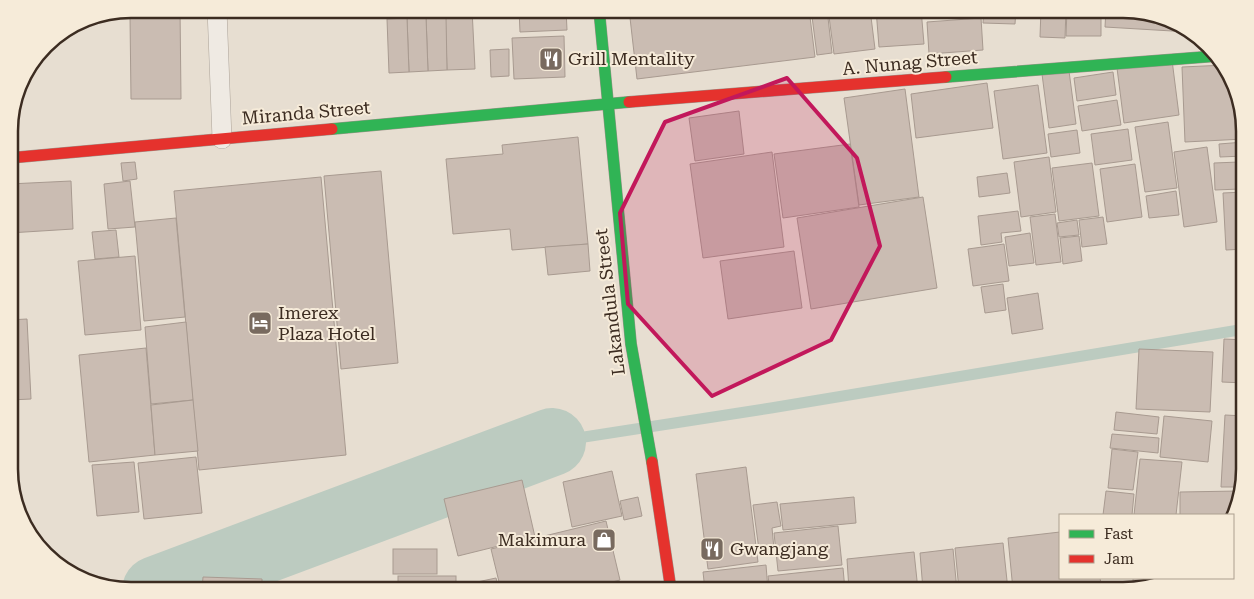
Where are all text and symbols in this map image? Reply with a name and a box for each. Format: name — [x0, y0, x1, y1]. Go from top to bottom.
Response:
restaurant icon: Grill Mentality — [538, 46, 564, 72]
street label: A. Nunag Street — [842, 46, 979, 79]
place label: Grill Mentality — [568, 48, 695, 69]
street label: Miranda Street — [241, 96, 371, 129]
street label: Lakandula Street — [590, 227, 629, 377]
place label: Imerex Plaza Hotel — [278, 302, 376, 344]
hotel icon: Imerex Plaza Hotel — [247, 310, 273, 336]
legend — [1059, 514, 1234, 579]
text: Fast — [1104, 525, 1134, 543]
shop icon: Makimura — [591, 527, 617, 553]
place label: Makimura — [498, 529, 586, 550]
restaurant icon: Gwangjang — [699, 536, 725, 562]
place label: Gwangjang — [730, 538, 829, 559]
text: Jam — [1104, 550, 1134, 568]

